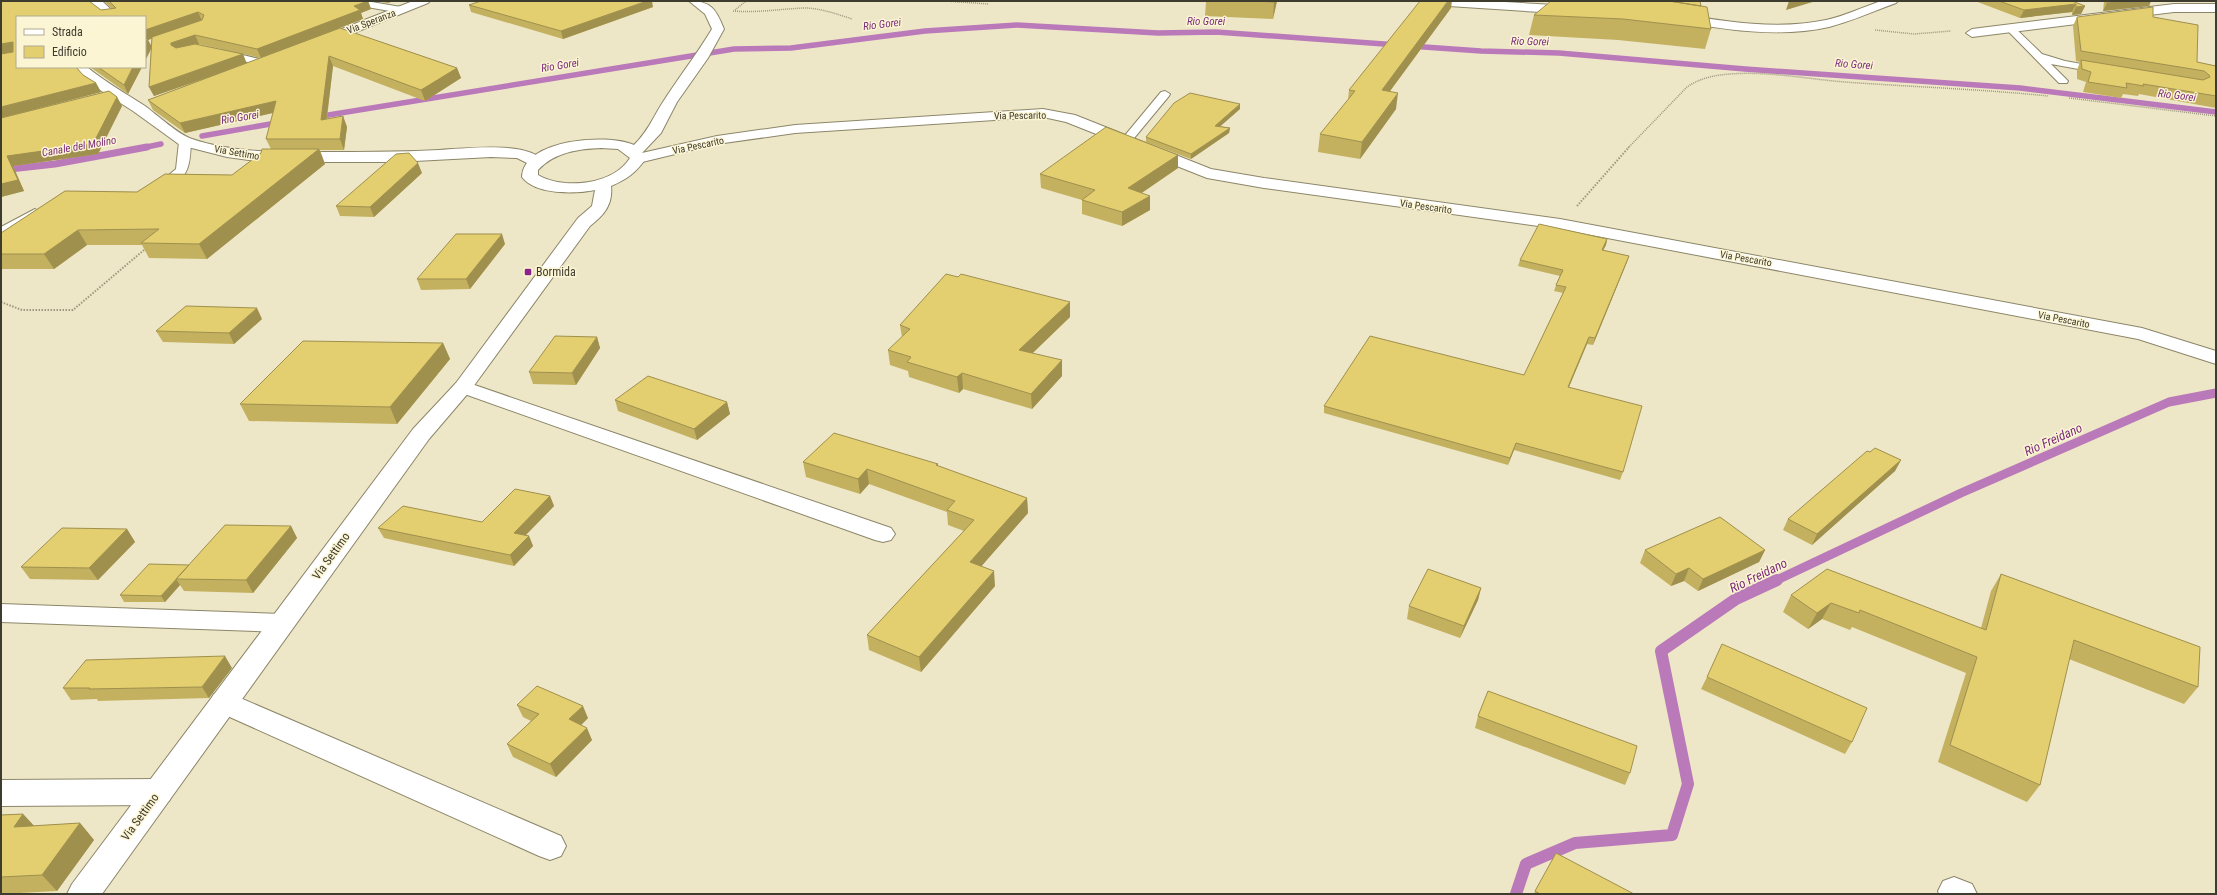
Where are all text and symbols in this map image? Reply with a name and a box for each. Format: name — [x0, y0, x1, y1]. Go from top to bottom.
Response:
street label: Via Speranza — [345, 7, 397, 36]
water label: Rio Gorei — [1187, 15, 1226, 28]
legend — [16, 16, 146, 68]
water label: Rio Gorei — [862, 16, 902, 33]
text: Strada — [52, 25, 83, 39]
water label: Rio Gorei — [1511, 35, 1550, 48]
text: Edificio — [52, 45, 87, 59]
water label: Rio Gorei — [540, 56, 581, 75]
water label: Rio Gorei — [1834, 57, 1874, 72]
water label: Rio Gorei — [2157, 87, 2197, 104]
water label: Rio Gorei — [220, 108, 261, 127]
street label: Via Pescarito — [994, 110, 1046, 121]
water label: Canale del Molino — [41, 134, 117, 159]
street label: Via Pescarito — [671, 135, 725, 156]
street label: Via Settimo — [213, 143, 260, 162]
street label: Via Pescarito — [1399, 197, 1453, 216]
street label: Via Pescarito — [1719, 249, 1773, 268]
place label: Bormida — [536, 265, 576, 279]
marker: Bormida — [523, 267, 533, 277]
street label: Via Pescarito — [2037, 309, 2091, 330]
water label: Rio Freidano — [2022, 420, 2085, 459]
street label: Via Settimo — [309, 530, 353, 582]
water label: Rio Freidano — [1727, 555, 1789, 596]
street label: Via Settimo — [118, 791, 162, 843]

